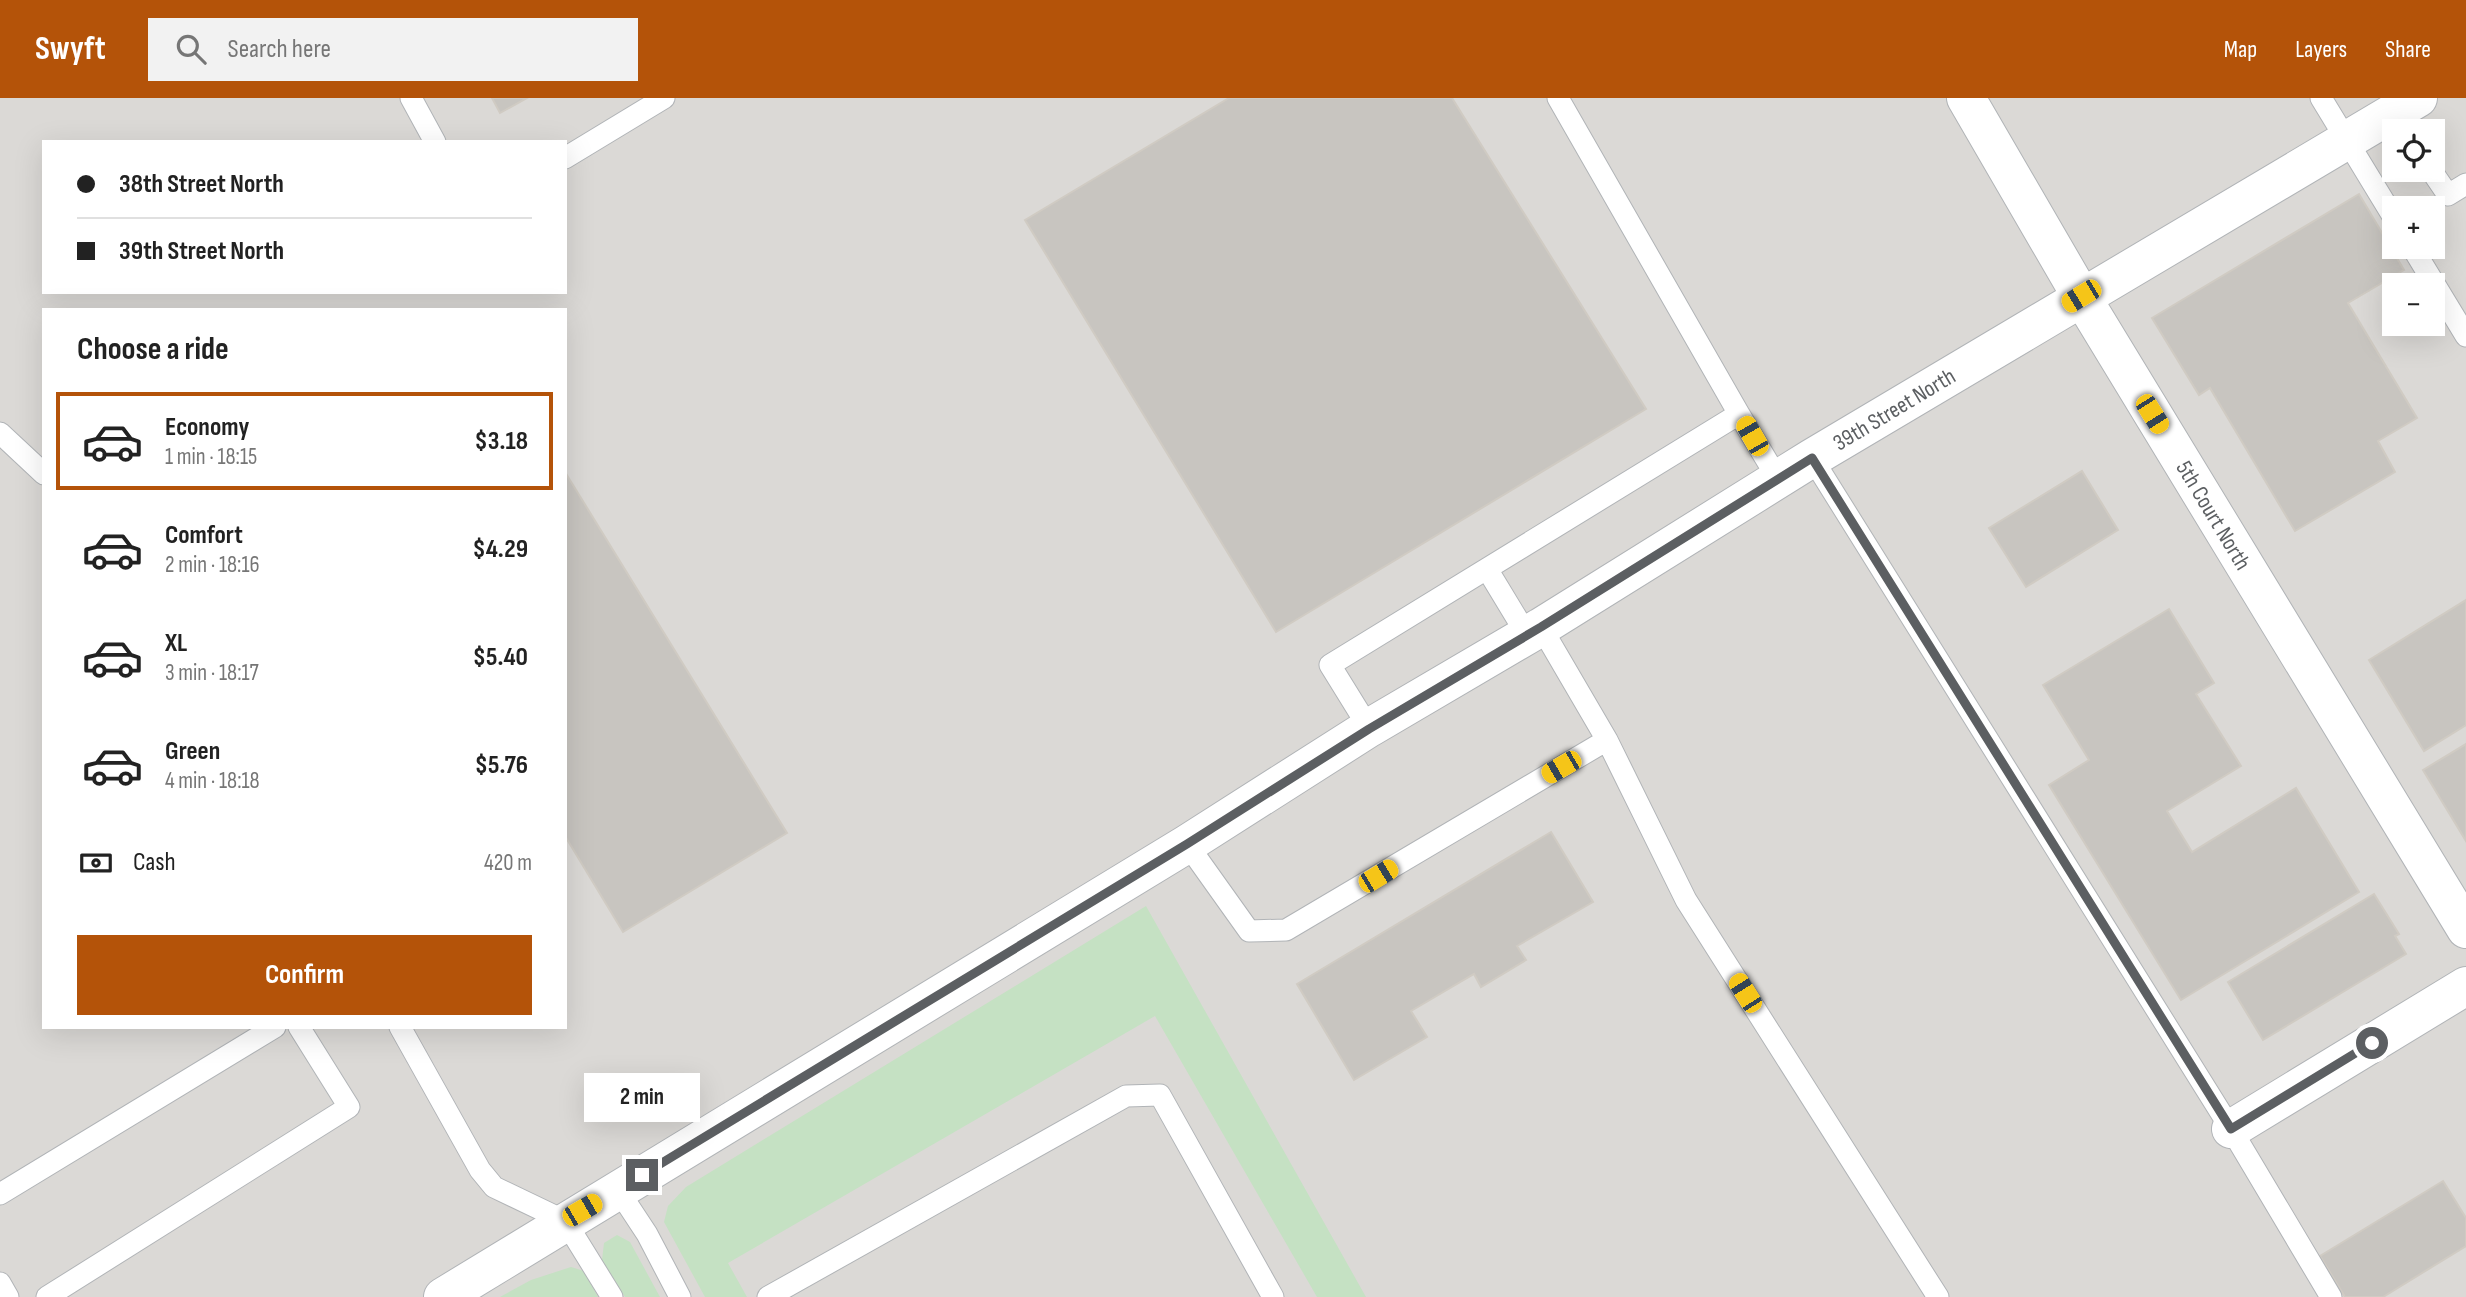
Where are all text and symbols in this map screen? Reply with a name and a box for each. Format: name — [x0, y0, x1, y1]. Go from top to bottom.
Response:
search box — [148, 18, 638, 81]
text: Swyft — [35, 29, 106, 69]
icon: search — [172, 30, 210, 68]
text: Search here — [228, 34, 331, 65]
text: Map — [2224, 35, 2257, 64]
text: Layers — [2295, 35, 2347, 64]
text: Share — [2385, 35, 2431, 64]
map controls — [2382, 119, 2445, 336]
button: locate — [2382, 119, 2445, 182]
text: 38th Street North — [119, 169, 284, 200]
button: + — [2382, 196, 2445, 259]
text: 39th Street North — [119, 236, 284, 267]
button: − — [2382, 273, 2445, 336]
car — [2058, 276, 2105, 316]
text: Choose a ride — [77, 330, 229, 369]
street label: 39th Street North — [1828, 362, 1961, 457]
car — [2132, 391, 2173, 437]
icon: car — [81, 410, 144, 473]
text: Economy — [165, 412, 249, 443]
car — [1733, 413, 1772, 459]
text: $3.18 — [474, 426, 528, 457]
text: 1 min · 18:15 — [165, 443, 257, 471]
street label: 5th Court North — [2170, 456, 2257, 575]
icon: car — [81, 518, 144, 581]
text: Comfort — [165, 520, 243, 551]
text: $4.29 — [472, 534, 528, 565]
text: 2 min · 18:16 — [165, 551, 260, 579]
icon: car — [81, 626, 144, 689]
text: XL — [165, 628, 187, 659]
text: $5.40 — [473, 642, 528, 673]
text: 3 min · 18:17 — [165, 659, 259, 687]
icon: car — [81, 734, 144, 797]
text: Green — [165, 736, 220, 767]
car — [1538, 747, 1585, 787]
text: $5.76 — [475, 750, 528, 781]
text: 4 min · 18:18 — [165, 767, 260, 795]
icon: cash — [77, 844, 115, 882]
text: Cash — [133, 847, 176, 878]
text: 420 m — [484, 849, 532, 877]
car — [1355, 856, 1402, 896]
button: Confirm — [77, 935, 532, 1015]
car — [1725, 970, 1766, 1016]
route start — [2356, 1027, 2388, 1059]
callout: 2 min — [584, 1074, 700, 1122]
text: 2 min — [620, 1083, 664, 1111]
route end — [626, 1159, 658, 1191]
car — [559, 1190, 606, 1230]

